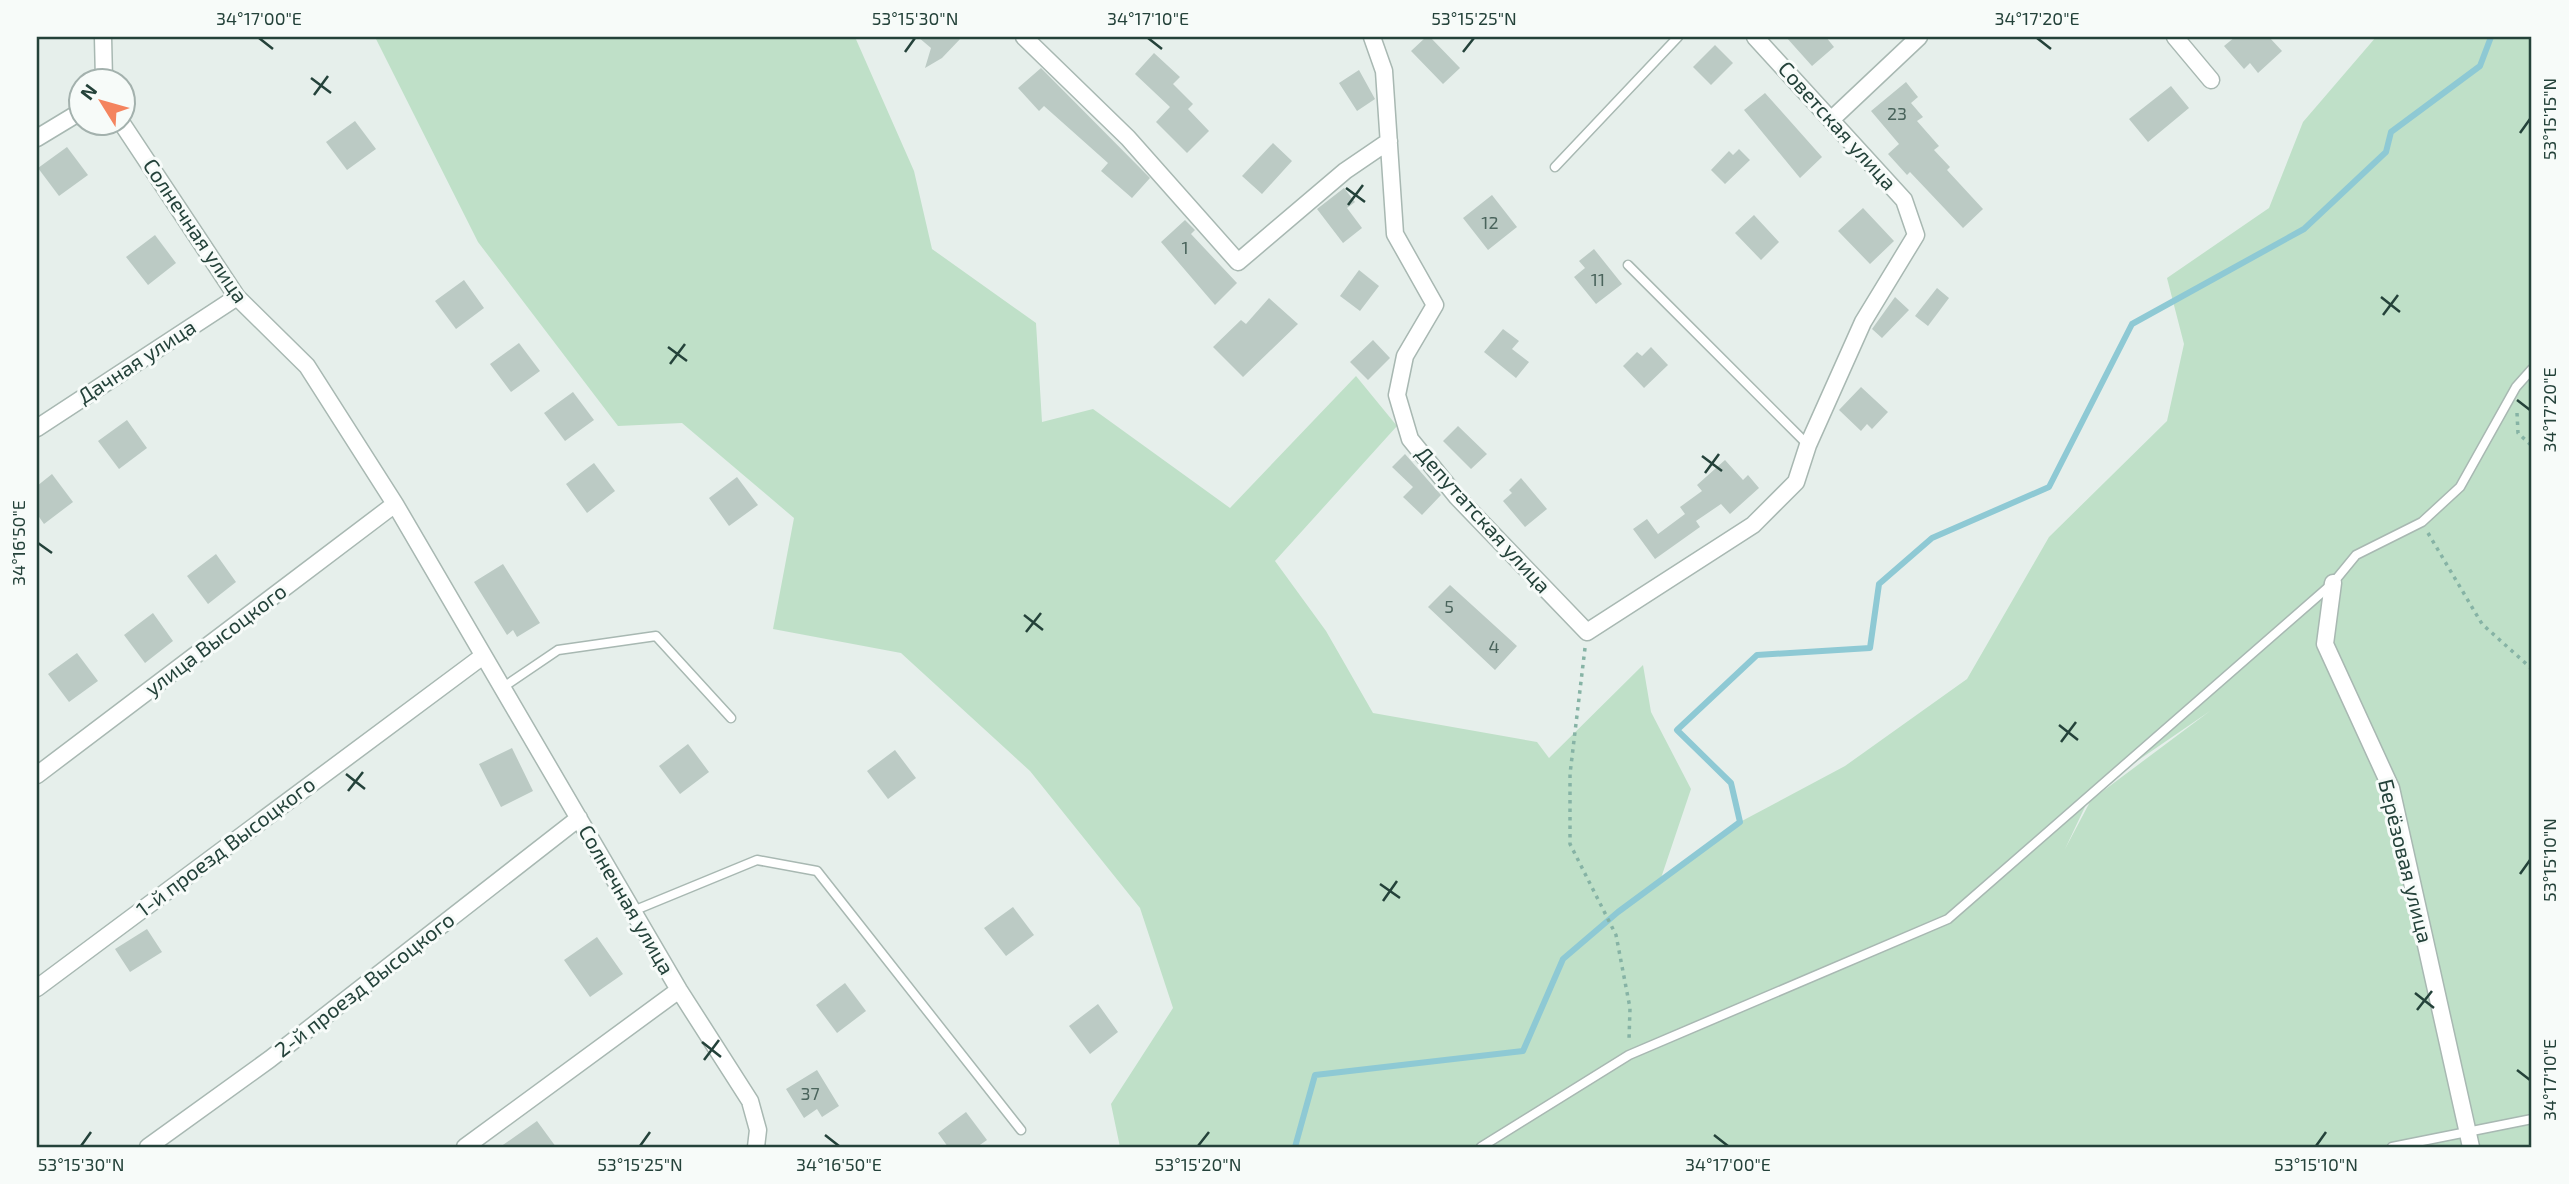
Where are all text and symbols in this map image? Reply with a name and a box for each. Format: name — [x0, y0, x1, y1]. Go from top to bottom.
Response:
text: 34°17'00"E — [216, 7, 302, 29]
text: 53°15'30"N — [872, 7, 958, 29]
text: 34°17'10"E — [1107, 7, 1189, 29]
text: 53°15'25"N — [1431, 7, 1517, 29]
text: 34°17'20"E — [1994, 7, 2080, 29]
street label: Советская улица — [1773, 56, 1902, 195]
north arrow — [66, 66, 136, 136]
text: 53°15'15"N — [2538, 78, 2560, 160]
text: N — [75, 79, 101, 104]
house number: 23 — [1887, 102, 1907, 124]
street label: Солнечная улица — [138, 153, 254, 308]
house number: 12 — [1481, 211, 1499, 233]
house number: 1 — [1181, 236, 1189, 258]
house number: 11 — [1591, 268, 1605, 290]
street label: Дачная улица — [72, 313, 201, 409]
text: 34°17'20"E — [2538, 367, 2560, 453]
street label: Депутатская улица — [1411, 440, 1557, 598]
text: 34°16'50"E — [7, 500, 29, 586]
street label: улица Высоцкого — [139, 577, 291, 701]
house number: 5 — [1444, 595, 1454, 617]
house number: 4 — [1488, 635, 1500, 657]
street label: 1-й проезд Высоцкого — [131, 770, 319, 921]
street label: Берёзовая улица — [2373, 776, 2439, 945]
text: 53°15'10"N — [2538, 818, 2560, 902]
street label: Солнечная улица — [573, 820, 680, 979]
street label: 2-й проезд Высоцкого — [269, 906, 459, 1062]
text: 34°17'10"E — [2538, 1039, 2560, 1121]
house number: 37 — [800, 1082, 820, 1104]
text: 53°15'30"N — [38, 1153, 124, 1175]
text: 53°15'25"N — [597, 1153, 683, 1175]
text: 34°16'50"E — [796, 1153, 882, 1175]
text: 53°15'20"N — [1155, 1153, 1241, 1175]
text: 34°17'00"E — [1685, 1153, 1771, 1175]
text: 53°15'10"N — [2274, 1153, 2358, 1175]

